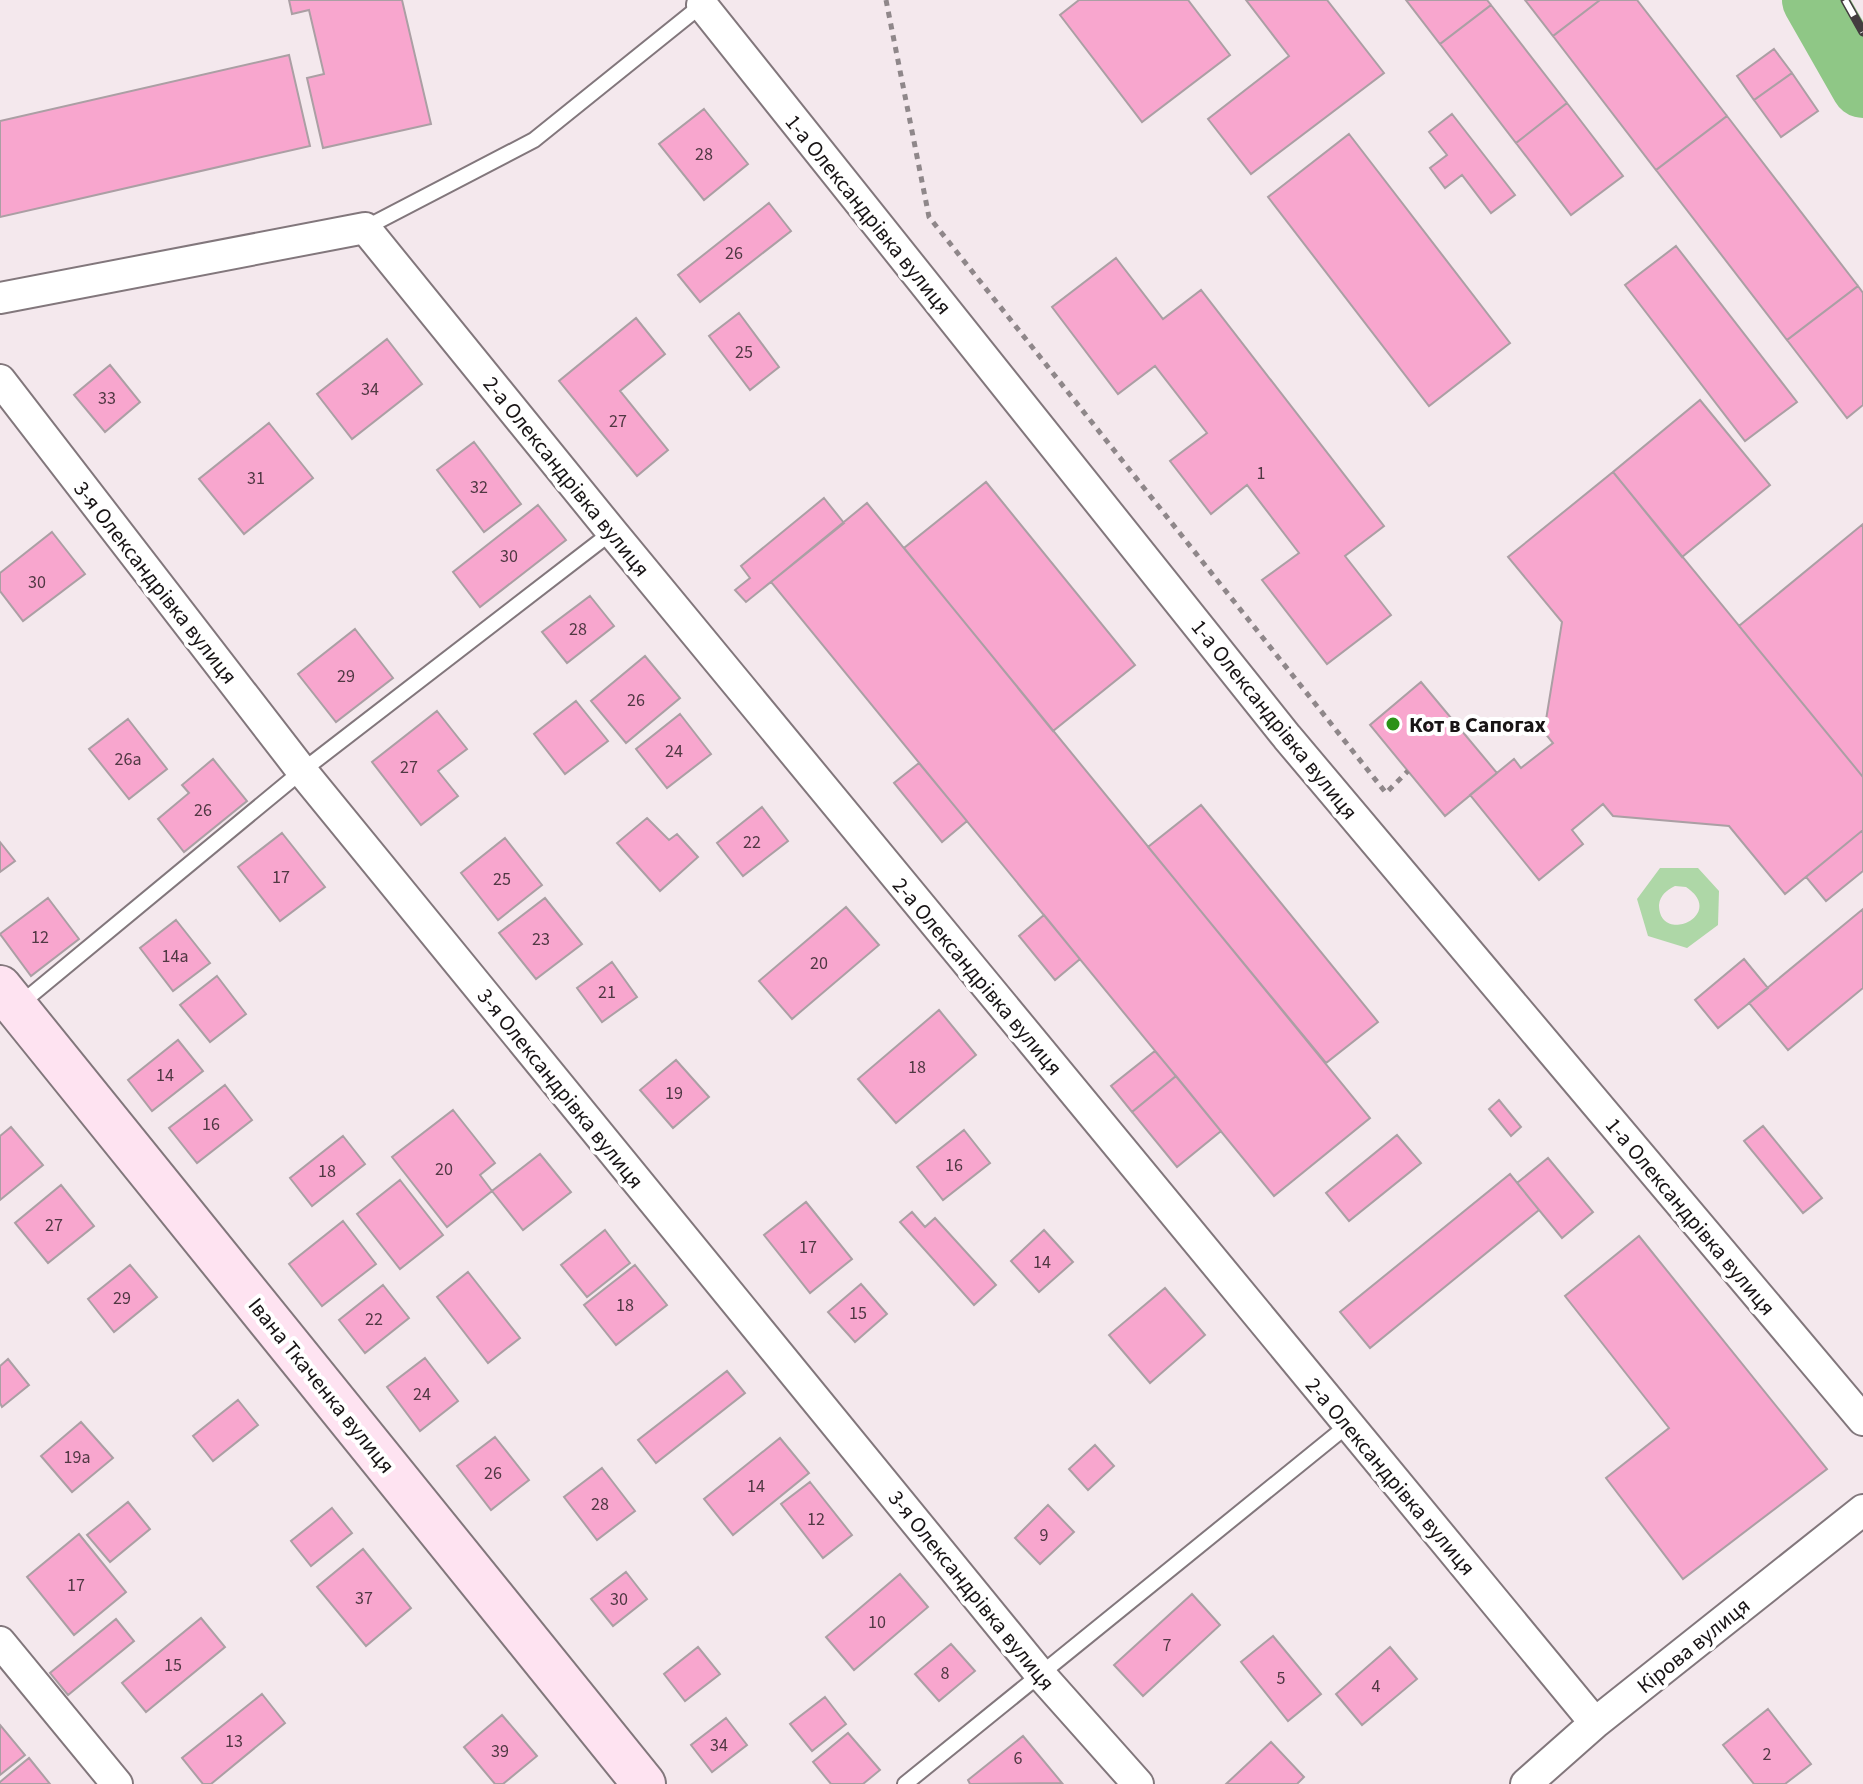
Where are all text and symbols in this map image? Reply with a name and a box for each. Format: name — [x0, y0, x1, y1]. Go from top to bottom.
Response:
street label: 1-а Олександрівка вулиця — [777, 107, 959, 322]
house number: 28 — [695, 142, 713, 167]
house number: 26 — [725, 241, 743, 266]
house number: 25 — [735, 340, 753, 365]
street label: 2-а Олександрівка вулиця — [475, 369, 657, 584]
house number: 34 — [361, 377, 379, 402]
house number: 33 — [98, 386, 116, 411]
house number: 27 — [609, 409, 627, 434]
house number: 1 — [1257, 461, 1265, 486]
house number: 31 — [247, 466, 265, 491]
street label: 3-я Олександрівка вулиця — [66, 474, 245, 691]
house number: 32 — [470, 475, 488, 500]
house number: 30 — [500, 544, 518, 569]
house number: 30 — [28, 570, 46, 595]
street label: 1-а Олександрівка вулиця — [1183, 612, 1365, 827]
house number: 28 — [569, 617, 587, 642]
house number: 29 — [337, 664, 355, 689]
house number: 26 — [627, 688, 645, 713]
place label: Кот в Сапогах — [1409, 709, 1546, 741]
marker: Кот в Сапогах — [1384, 715, 1402, 733]
house number: 24 — [665, 739, 683, 764]
house number: 26а — [115, 747, 141, 772]
house number: 27 — [400, 755, 418, 780]
house number: 26 — [194, 798, 212, 823]
house number: 22 — [743, 830, 761, 855]
house number: 17 — [272, 865, 290, 890]
house number: 25 — [493, 867, 511, 892]
street label: 2-а Олександрівка вулиця — [885, 871, 1070, 1083]
house number: 12 — [31, 925, 49, 950]
house number: 23 — [532, 927, 550, 952]
house number: 14а — [162, 944, 188, 969]
house number: 20 — [810, 951, 828, 976]
house number: 21 — [598, 980, 616, 1005]
street label: 3-я Олександрівка вулиця — [469, 981, 651, 1196]
house number: 18 — [908, 1055, 926, 1080]
house number: 14 — [156, 1063, 174, 1088]
house number: 19 — [665, 1081, 683, 1106]
street label: 1-а Олександрівка вулиця — [1598, 1111, 1783, 1323]
house number: 16 — [202, 1112, 220, 1137]
house number: 16 — [945, 1153, 963, 1178]
house number: 20 — [435, 1157, 453, 1182]
house number: 18 — [318, 1159, 336, 1184]
house number: 27 — [45, 1213, 63, 1238]
house number: 17 — [799, 1235, 817, 1260]
house number: 14 — [1033, 1250, 1051, 1275]
house number: 29 — [113, 1286, 131, 1311]
street label: Івана Ткаченка вулиця — [240, 1291, 402, 1480]
house number: 18 — [616, 1293, 634, 1318]
house number: 15 — [849, 1301, 867, 1326]
house number: 22 — [365, 1307, 383, 1332]
street label: 2-а Олександрівка вулиця — [1298, 1371, 1483, 1583]
house number: 24 — [413, 1382, 431, 1407]
house number: 19а — [64, 1445, 90, 1470]
house number: 26 — [484, 1461, 502, 1486]
house number: 14 — [747, 1474, 765, 1499]
street label: 3-я Олександрівка вулиця — [880, 1483, 1062, 1698]
house number: 28 — [591, 1492, 609, 1517]
house number: 12 — [807, 1507, 825, 1532]
house number: 9 — [1040, 1523, 1049, 1548]
house number: 17 — [67, 1573, 85, 1598]
house number: 37 — [355, 1586, 373, 1611]
house number: 30 — [610, 1587, 628, 1612]
street label: Кірова вулиця — [1630, 1590, 1757, 1702]
house number: 10 — [868, 1610, 886, 1635]
house number: 7 — [1163, 1633, 1172, 1658]
house number: 15 — [164, 1653, 182, 1678]
house number: 8 — [941, 1661, 950, 1686]
house number: 5 — [1277, 1666, 1286, 1691]
house number: 4 — [1372, 1674, 1381, 1699]
house number: 13 — [225, 1729, 243, 1754]
house number: 34 — [710, 1733, 728, 1758]
house number: 39 — [491, 1739, 509, 1764]
house number: 2 — [1763, 1742, 1772, 1767]
house number: 6 — [1014, 1746, 1023, 1771]

